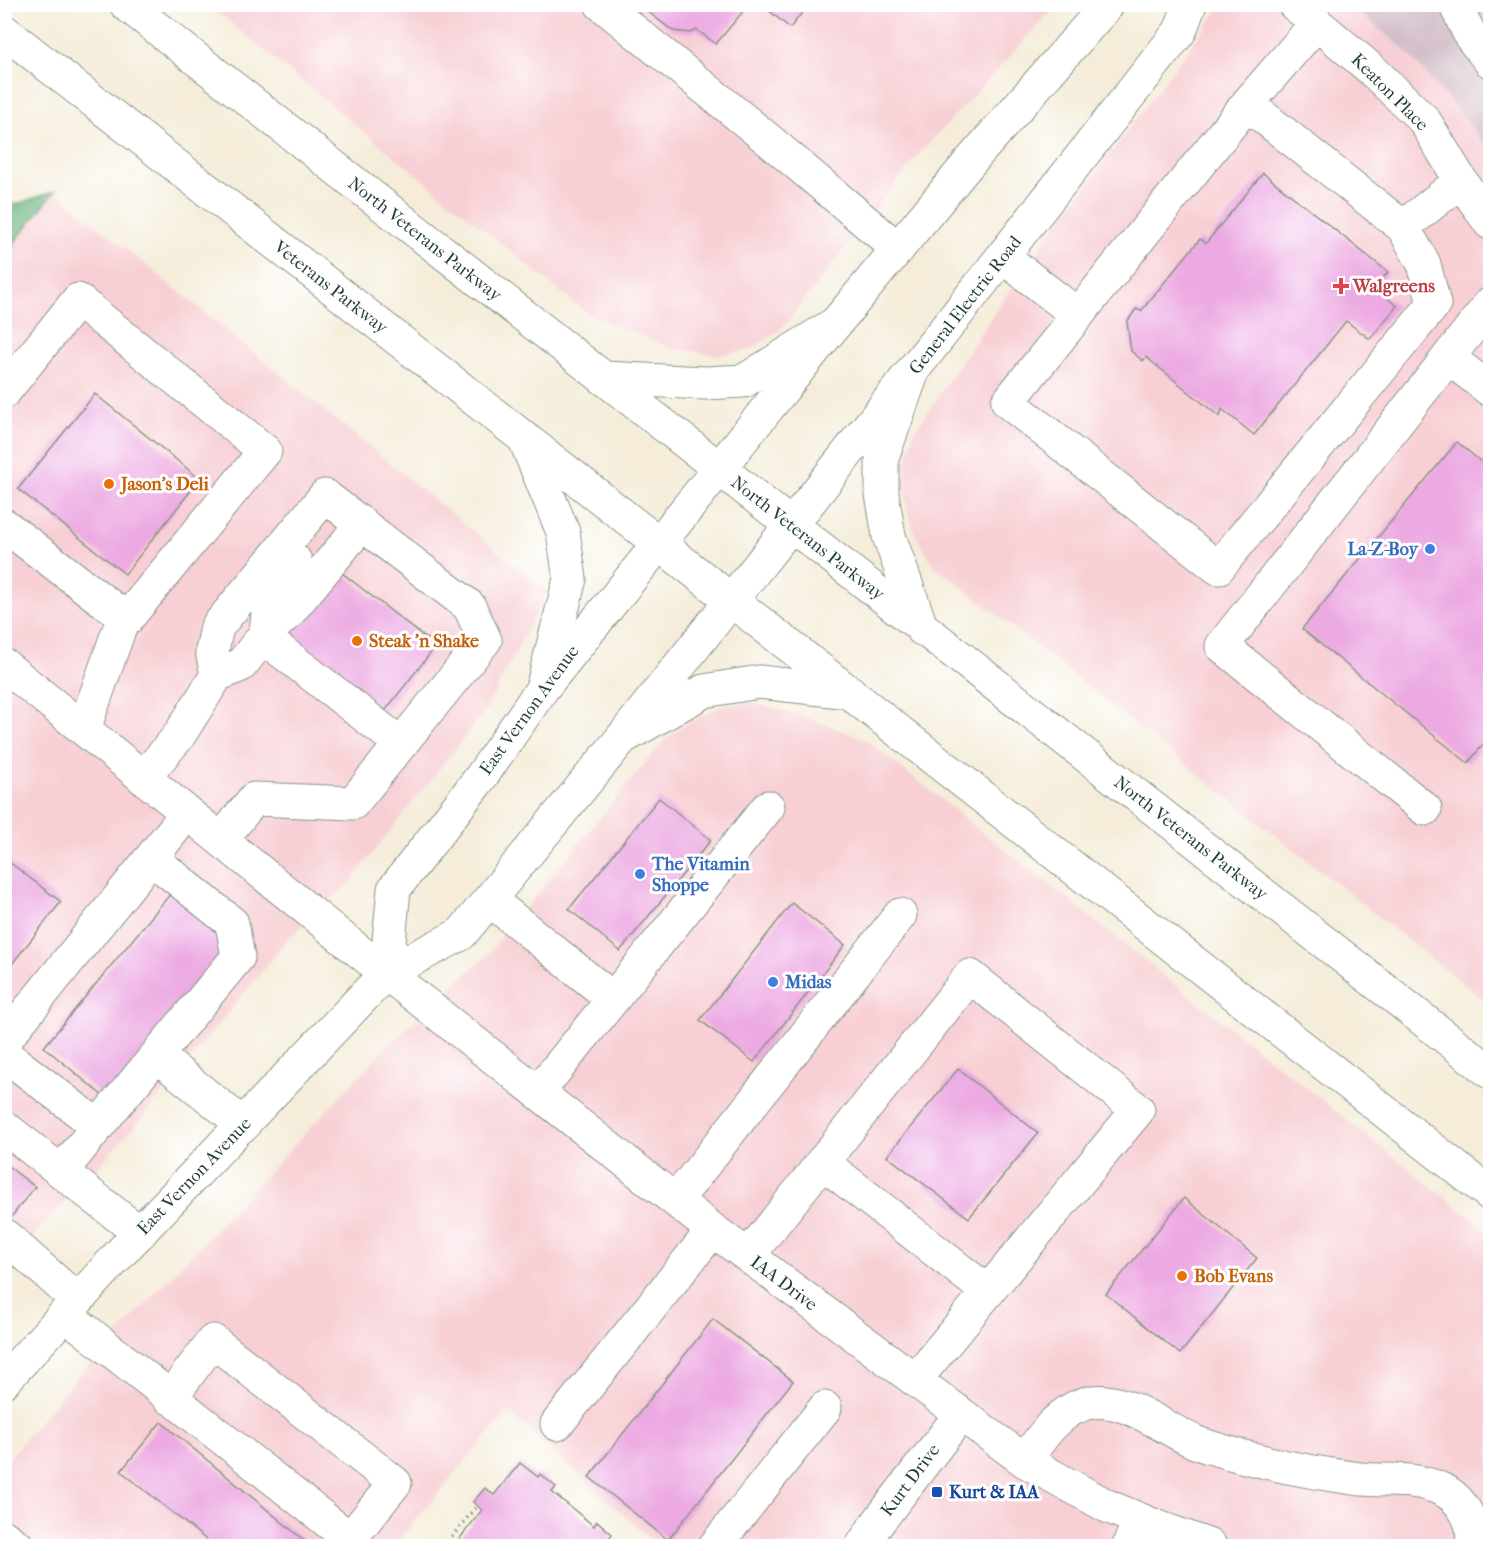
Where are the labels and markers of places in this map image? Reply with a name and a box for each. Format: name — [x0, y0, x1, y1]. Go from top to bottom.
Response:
place label: Walgreens — [1352, 276, 1435, 297]
marker: Walgreens — [1334, 279, 1348, 293]
place label: Jason's Deli — [119, 474, 209, 495]
marker: Jason's Deli — [102, 477, 116, 491]
place label: La-Z-Boy — [1347, 539, 1419, 560]
marker: La-Z-Boy — [1423, 542, 1437, 556]
place label: Steak 'n Shake — [369, 631, 479, 652]
marker: Steak 'n Shake — [350, 634, 364, 648]
place label: The Vitamin Shoppe — [651, 854, 750, 896]
marker: The Vitamin Shoppe — [633, 867, 647, 881]
place label: Midas — [784, 972, 832, 993]
marker: Midas — [766, 975, 780, 989]
place label: Bob Evans — [1194, 1266, 1273, 1287]
marker: Bob Evans — [1175, 1269, 1189, 1283]
place label: Kurt & IAA — [949, 1482, 1040, 1503]
marker: Kurt & IAA — [930, 1485, 944, 1499]

